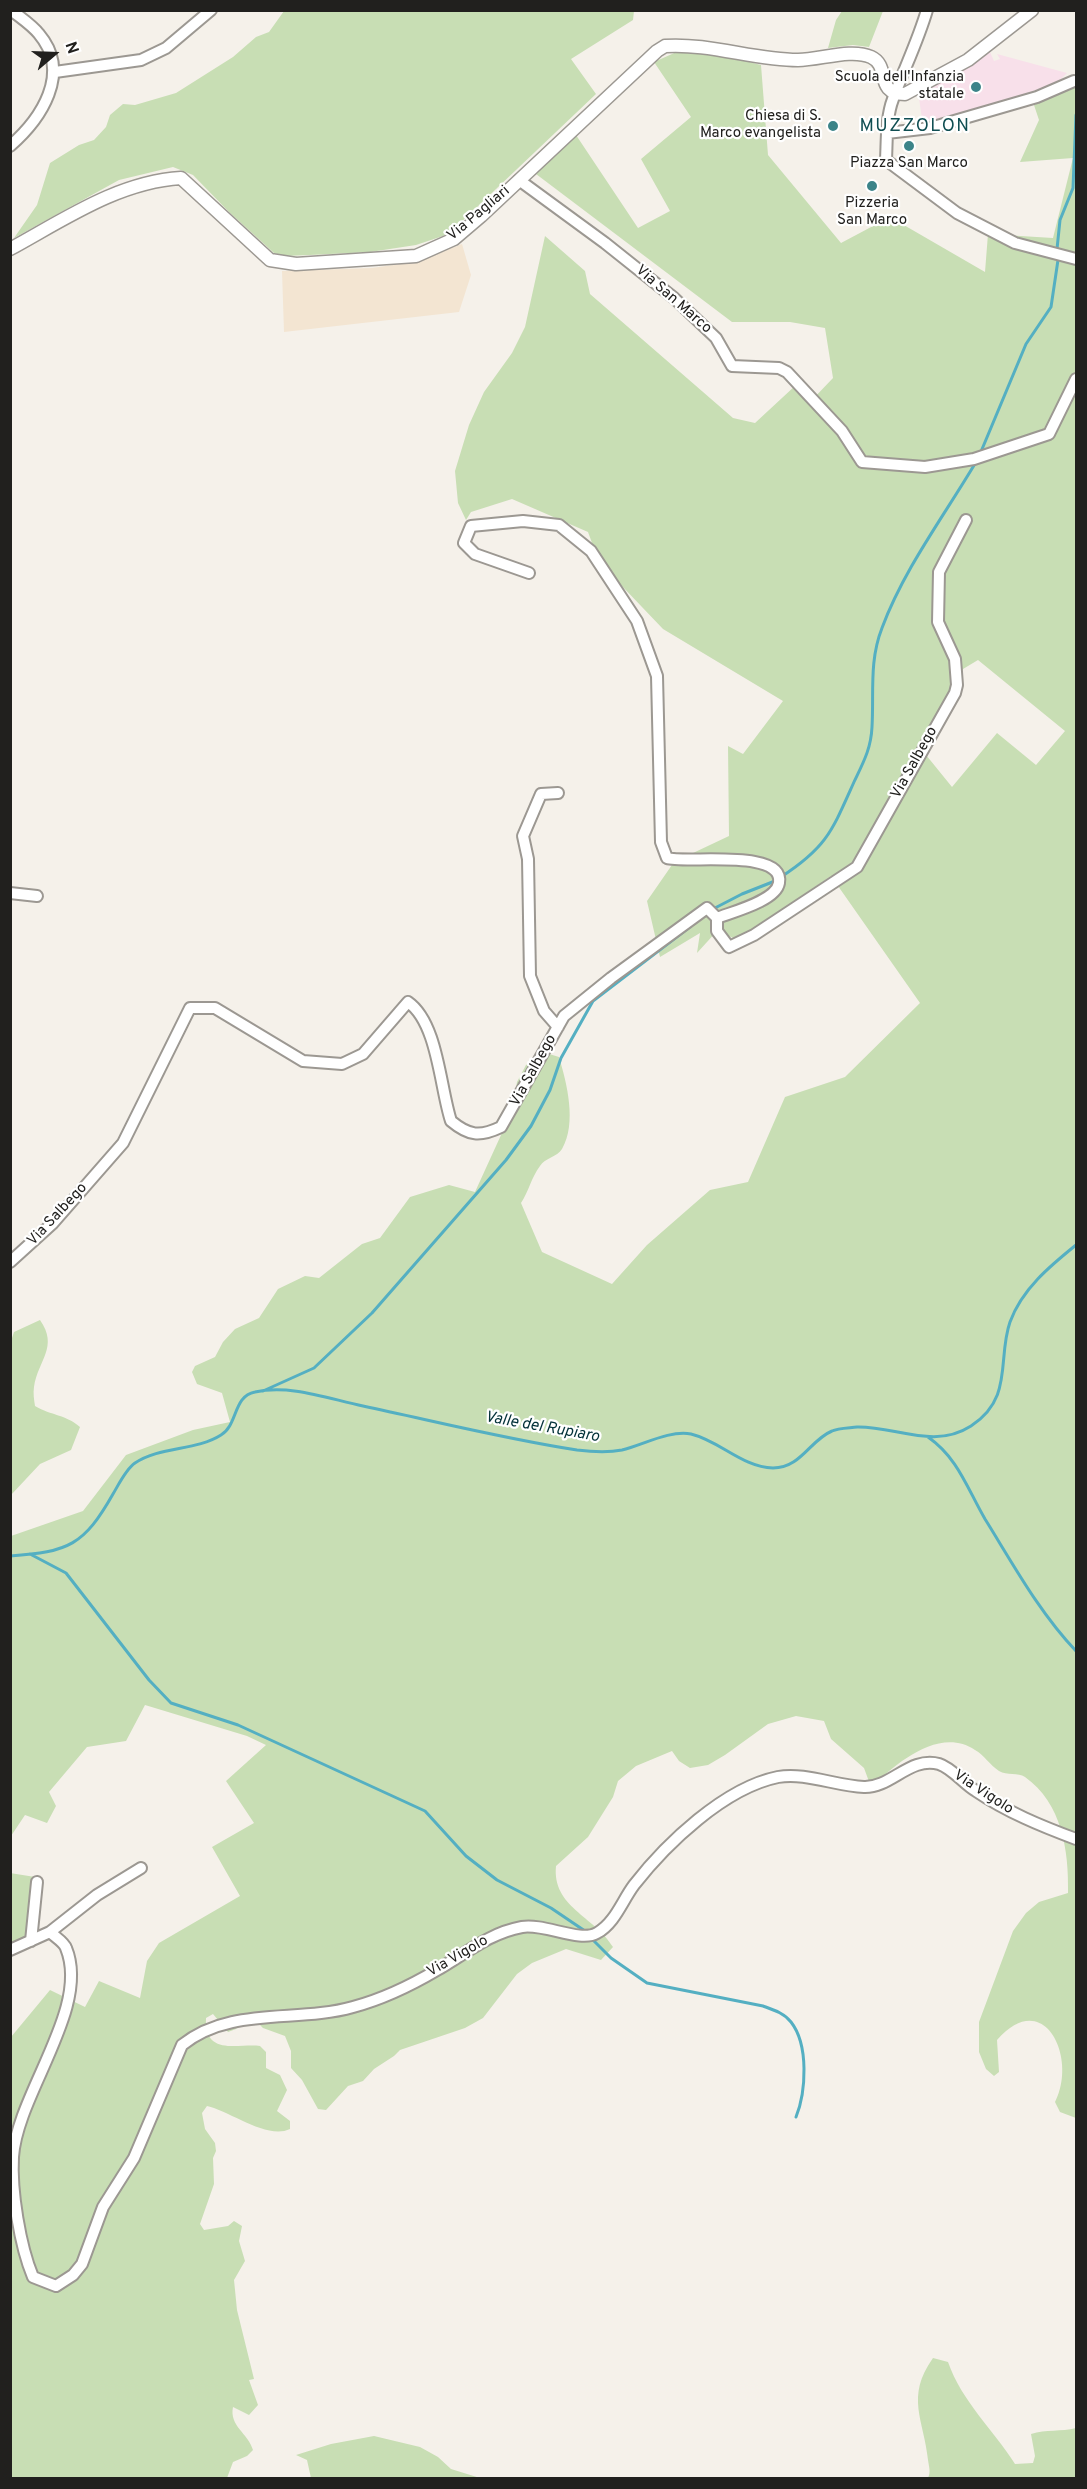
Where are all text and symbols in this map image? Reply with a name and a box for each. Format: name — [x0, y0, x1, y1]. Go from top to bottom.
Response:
north arrow — [24, 24, 84, 84]
text: N — [60, 39, 82, 57]
place label: Scuola dell'Infanzia statale — [835, 69, 964, 104]
marker: Scuola dell'Infanzia statale — [969, 80, 983, 94]
place label: Chiesa di S. Marco evangelista — [700, 108, 821, 143]
district label: MUZZOLON — [859, 116, 971, 138]
marker: Chiesa di S. Marco evangelista — [826, 119, 840, 133]
marker: Piazza San Marco — [902, 139, 916, 153]
place label: Piazza San Marco — [850, 155, 968, 173]
marker: Pizzeria San Marco — [865, 179, 879, 193]
street label: Via Pagliari — [444, 183, 514, 245]
place label: Pizzeria San Marco — [837, 195, 907, 230]
street label: Via San Marco — [631, 262, 715, 338]
street label: Via Salbego — [888, 724, 942, 802]
street label: Via Salbego — [507, 1032, 561, 1110]
street label: Via Salbego — [24, 1180, 92, 1250]
water label: Valle del Rupiaro — [483, 1409, 601, 1447]
street label: Via Vigolo — [950, 1767, 1016, 1819]
street label: Via Vigolo — [424, 1932, 492, 1982]

